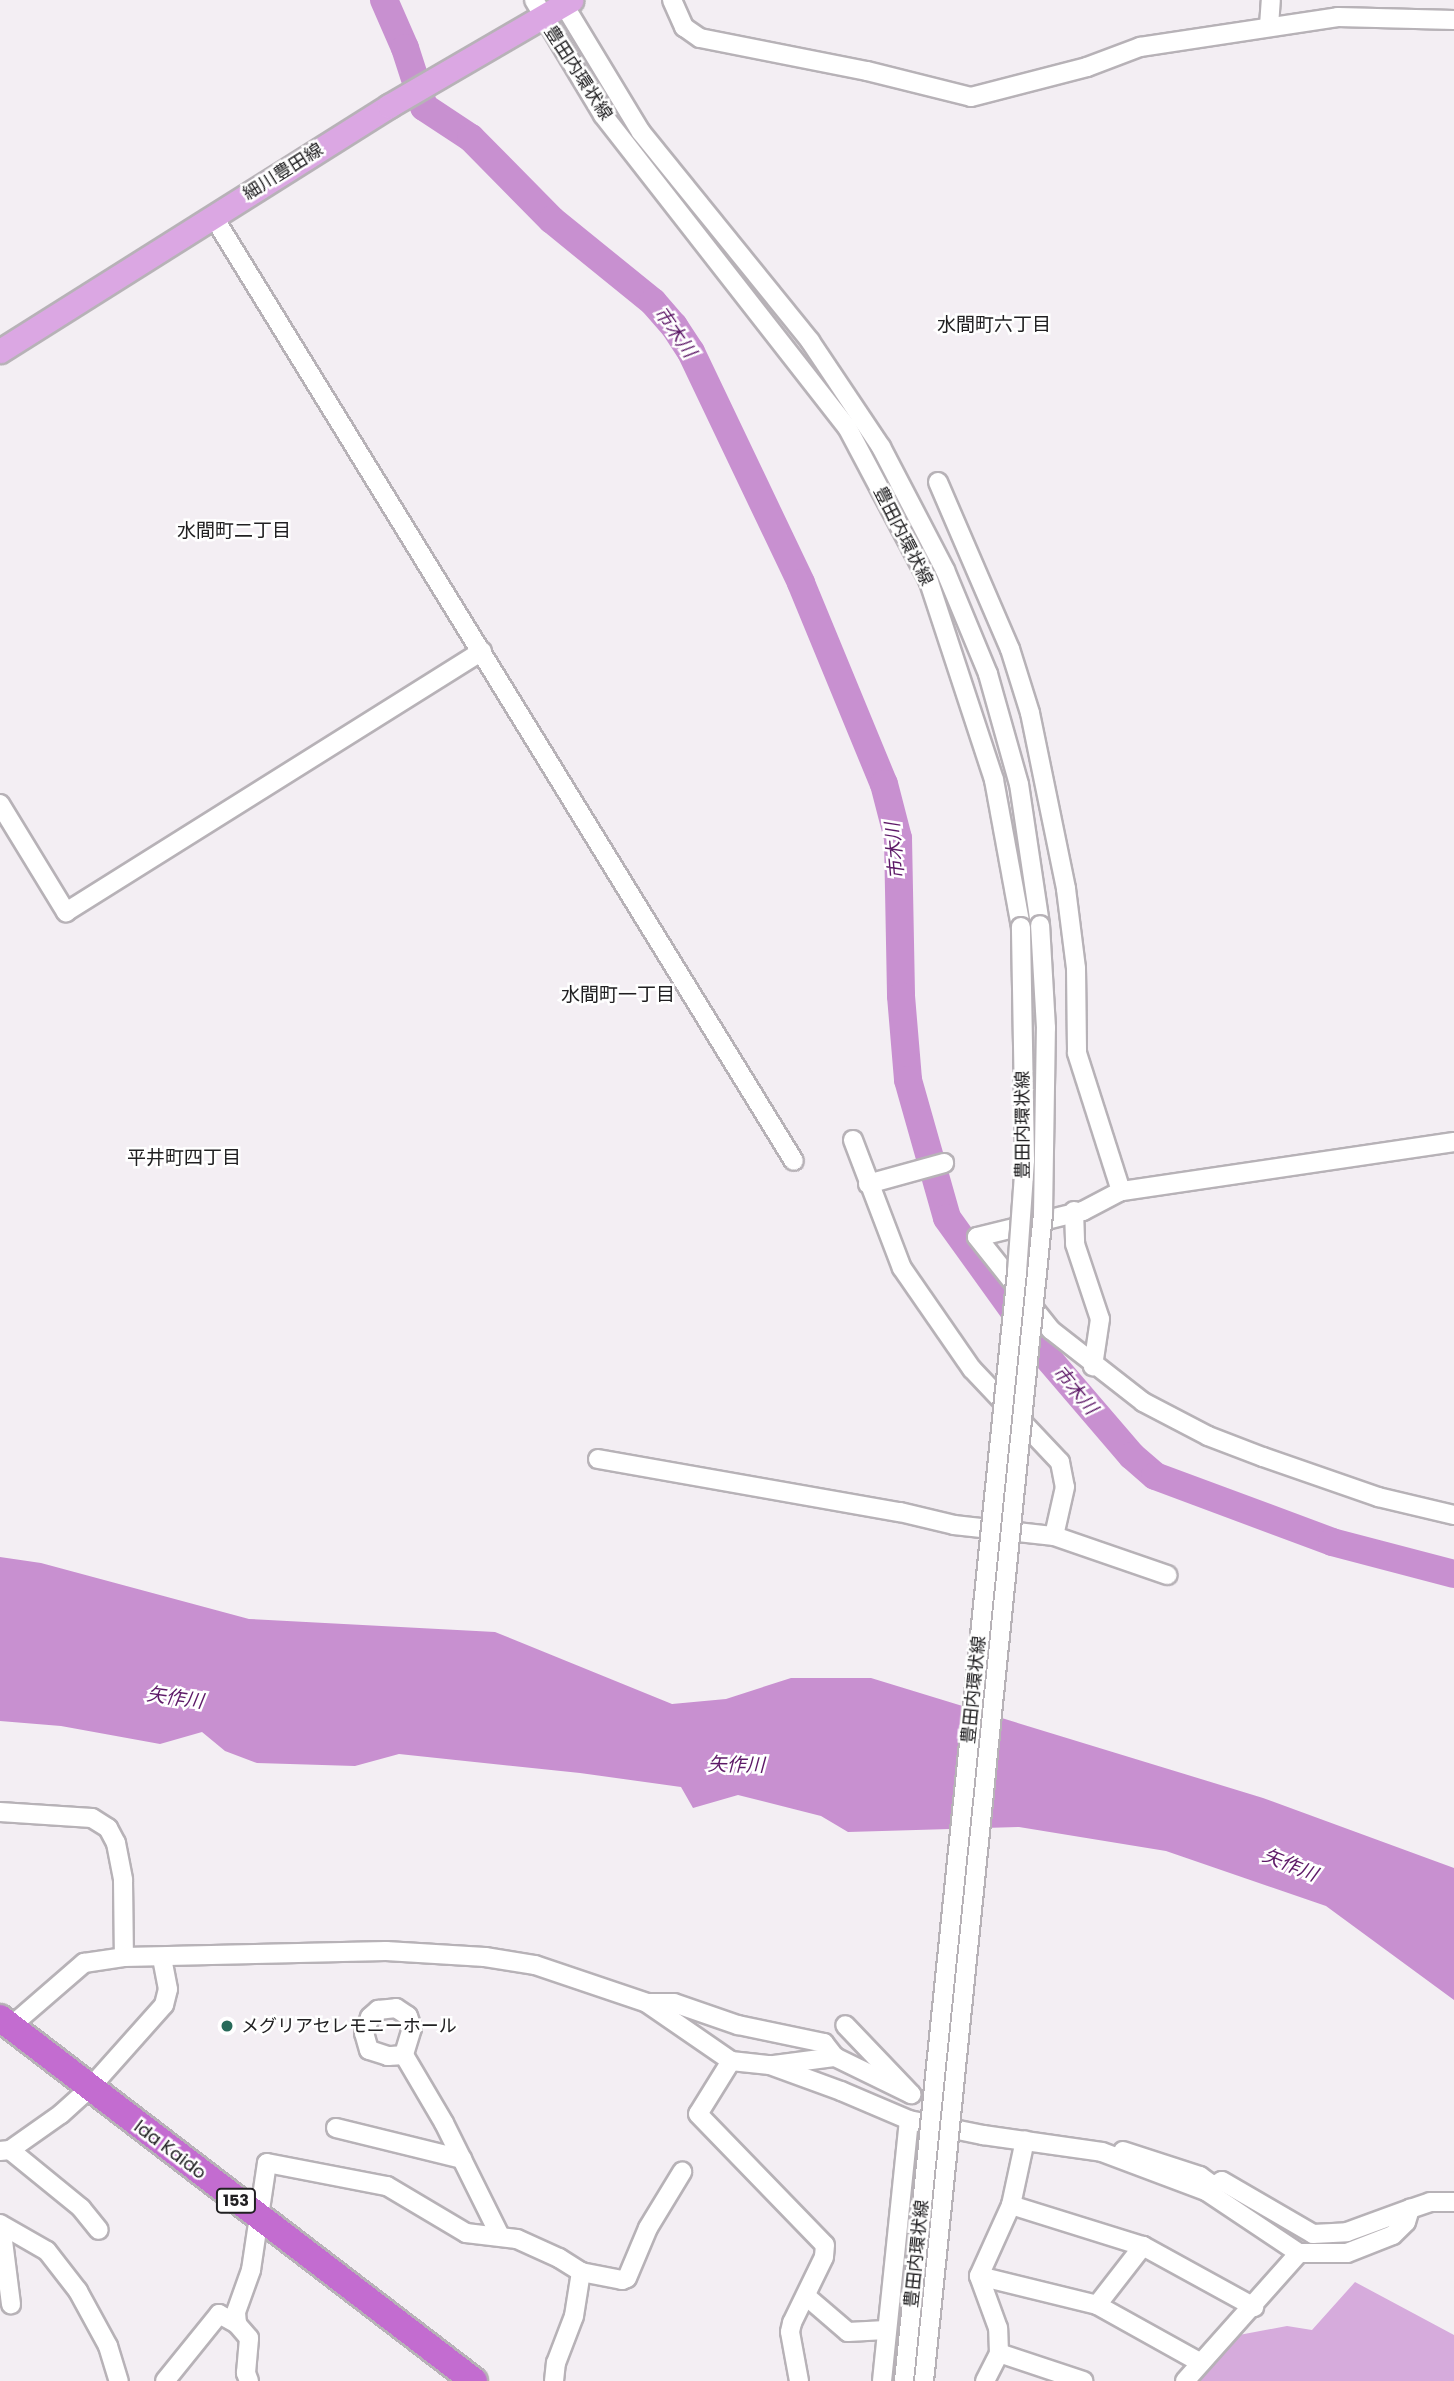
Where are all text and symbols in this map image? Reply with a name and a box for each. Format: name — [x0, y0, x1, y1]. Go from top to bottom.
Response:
street label: 豊田内環状線 — [540, 22, 616, 124]
street label: 細川豊田線 — [239, 139, 327, 205]
water label: 市木川 — [649, 302, 701, 362]
district label: 水間町六丁目 — [937, 314, 1051, 336]
street label: 豊田内環状線 — [869, 483, 937, 589]
district label: 水間町二丁目 — [177, 520, 291, 542]
water label: 市木川 — [881, 822, 909, 880]
district label: 水間町一丁目 — [561, 984, 675, 1006]
street label: 豊田内環状線 — [1012, 1071, 1034, 1179]
district label: 平井町四丁目 — [127, 1147, 241, 1169]
water label: 市木川 — [1048, 1361, 1102, 1419]
street label: 豊田内環状線 — [958, 1635, 990, 1745]
water label: 矢作川 — [145, 1683, 205, 1713]
water label: 矢作川 — [707, 1753, 765, 1777]
water label: 矢作川 — [1259, 1844, 1321, 1886]
place label: メグリアセレモニーホール — [241, 2015, 457, 2037]
marker: メグリアセレモニーホール — [219, 2018, 235, 2034]
street label: Ida Kaido — [130, 2116, 210, 2184]
road number: 153 — [215, 2188, 257, 2214]
street label: 豊田内環状線 — [901, 2199, 933, 2309]

